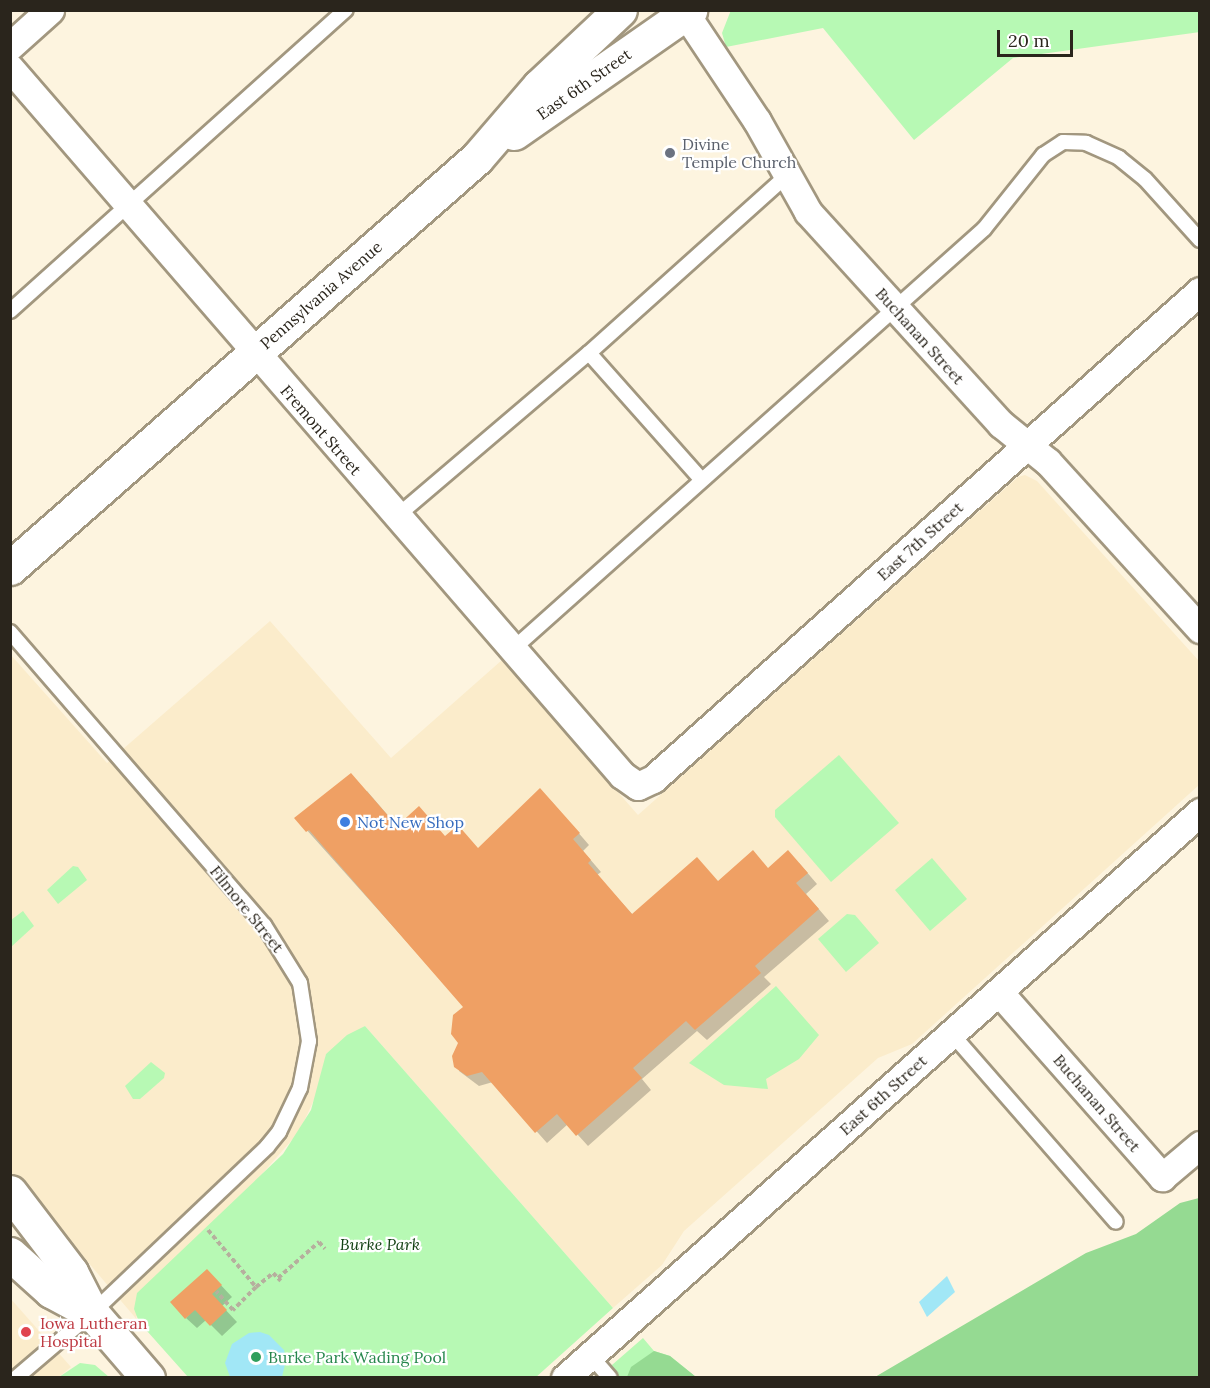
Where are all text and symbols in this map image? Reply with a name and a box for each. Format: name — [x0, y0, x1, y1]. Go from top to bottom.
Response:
scale bar — [1000, 18, 1076, 56]
text: 20 m — [1008, 29, 1050, 52]
street label: East 6th Street — [533, 44, 635, 124]
place label: Divine Temple Church — [682, 134, 796, 172]
marker: Divine Temple Church — [663, 146, 677, 160]
street label: Pennsylvania Avenue — [256, 237, 386, 353]
street label: Buchanan Street — [872, 284, 968, 388]
street label: Fremont Street — [277, 381, 365, 479]
street label: East 7th Street — [873, 497, 967, 585]
place label: Not New Shop — [357, 812, 464, 832]
marker: Not New Shop — [338, 815, 352, 829]
street label: Filmore Street — [206, 862, 288, 956]
street label: Buchanan Street — [1049, 1050, 1145, 1156]
street label: East 6th Street — [835, 1051, 931, 1139]
park label: Burke Park — [340, 1234, 420, 1254]
place label: Iowa Lutheran Hospital — [40, 1313, 147, 1351]
marker: Iowa Lutheran Hospital — [17, 1323, 35, 1341]
place label: Burke Park Wading Pool — [268, 1347, 446, 1367]
marker: Burke Park Wading Pool — [249, 1350, 263, 1364]

